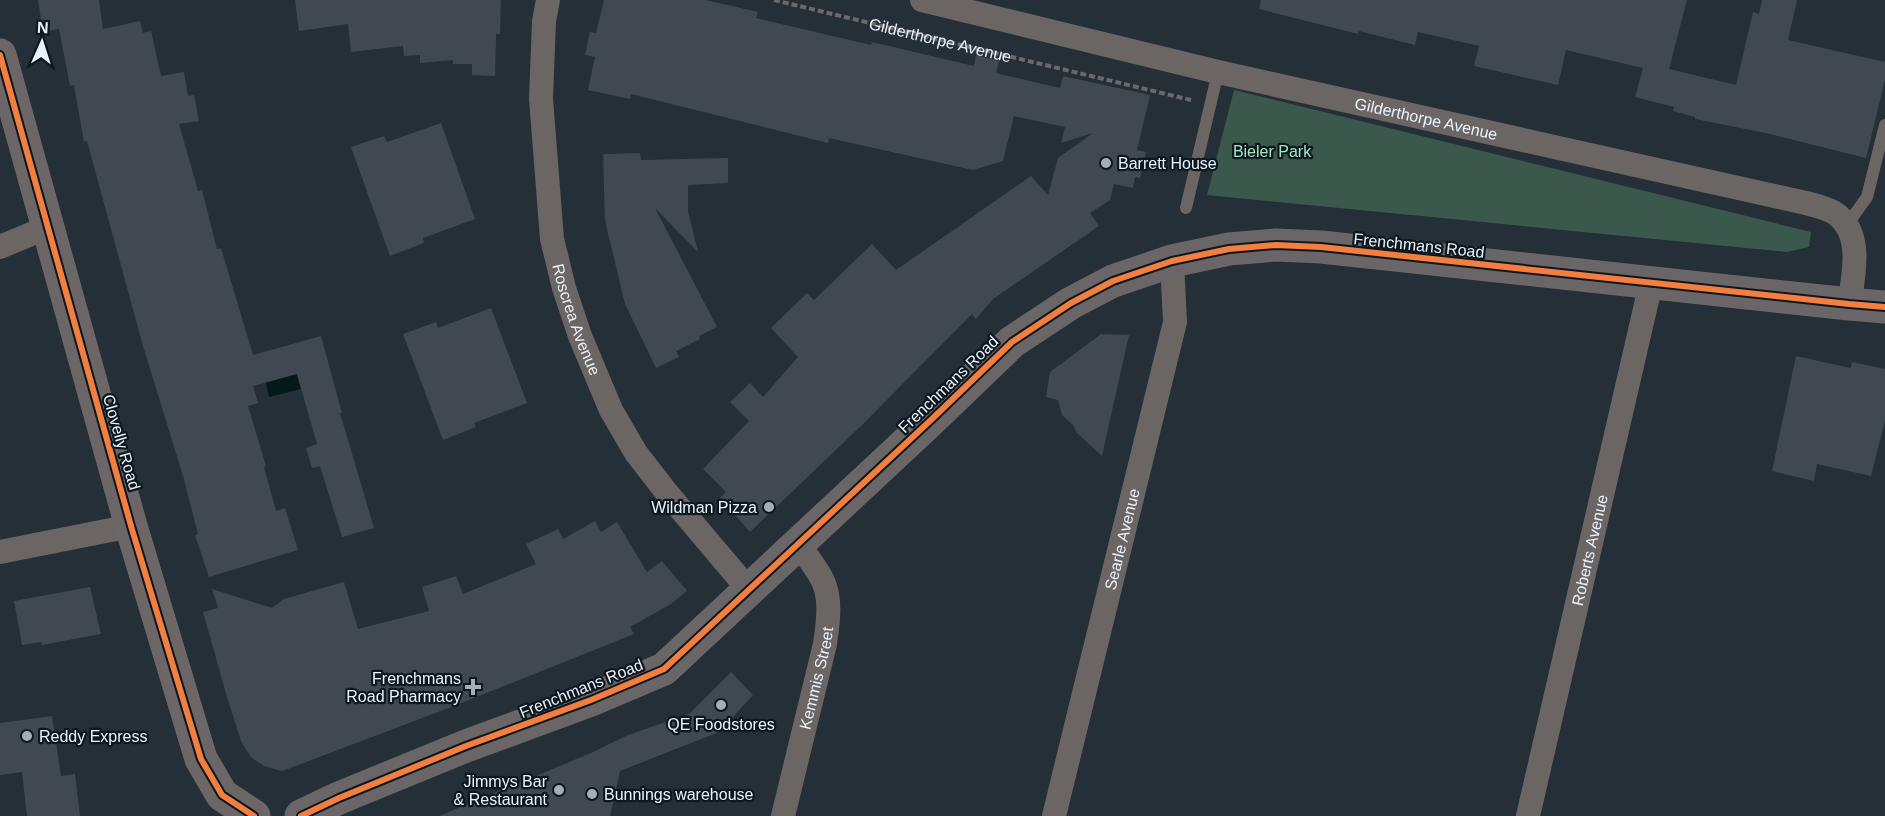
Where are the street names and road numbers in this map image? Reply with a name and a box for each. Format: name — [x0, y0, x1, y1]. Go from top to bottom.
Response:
street label: Gilderthorpe Avenue — [867, 15, 1013, 66]
street label: Gilderthorpe Avenue — [1353, 95, 1499, 143]
street label: Frenchmans Road — [1353, 230, 1485, 261]
street label: Roscrea Avenue — [549, 262, 604, 378]
street label: Frenchmans Road — [895, 333, 1002, 436]
street label: Clovelly Road — [100, 392, 143, 492]
street label: Searle Avenue — [1102, 487, 1143, 592]
street label: Roberts Avenue — [1569, 493, 1611, 607]
street label: Kemmis Street — [796, 625, 836, 731]
street label: Frenchmans Road — [517, 656, 645, 721]

